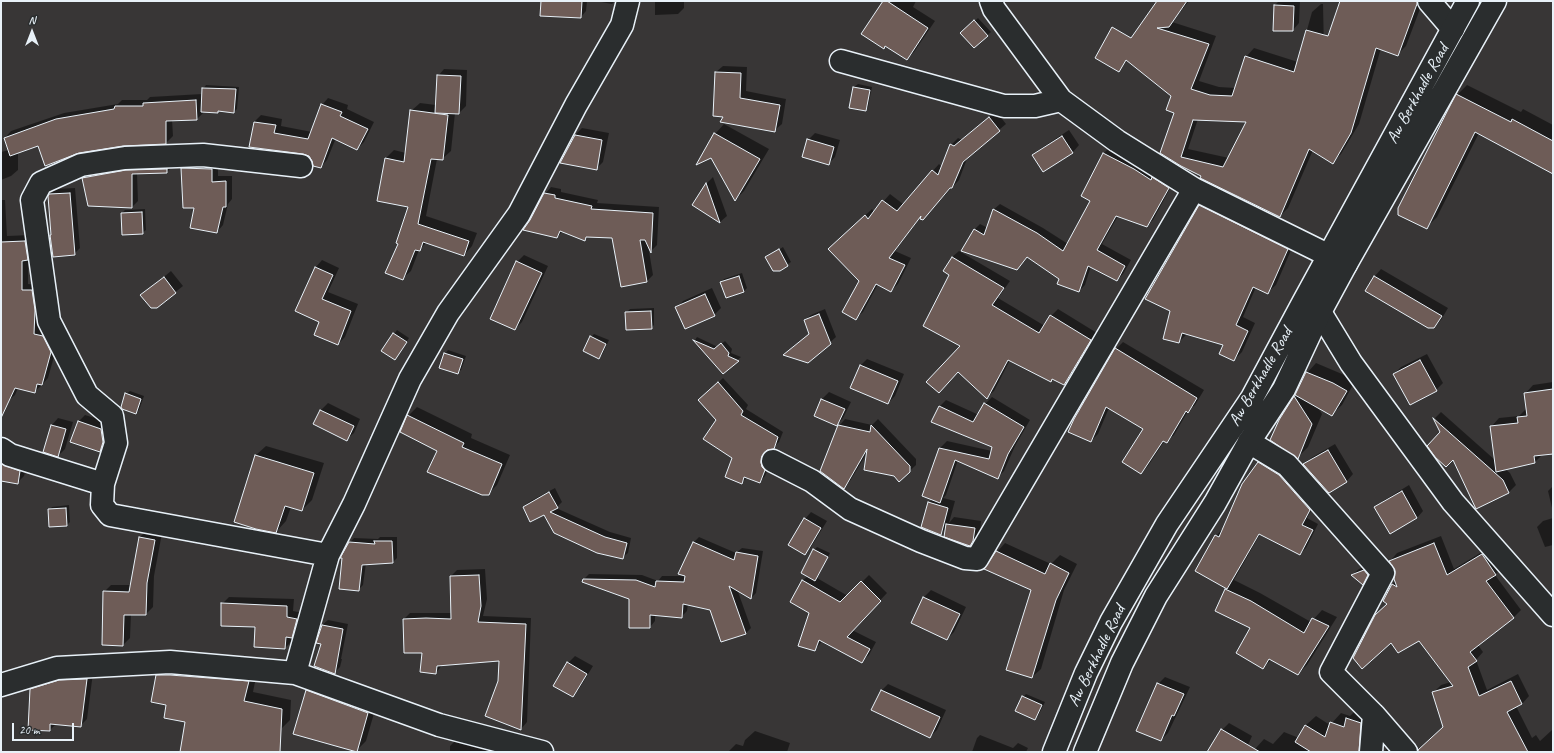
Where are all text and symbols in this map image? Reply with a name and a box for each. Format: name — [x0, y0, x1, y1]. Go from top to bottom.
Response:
north arrow — [12, 12, 52, 52]
text: N — [29, 13, 35, 27]
street label: Aw Berkhadle Road — [1382, 41, 1454, 147]
street label: Aw Berkhadle Road — [1225, 324, 1297, 430]
street label: Aw Berkhadle Road — [1064, 602, 1130, 710]
scale bar — [14, 715, 76, 741]
text: 20 m — [19, 722, 39, 738]

